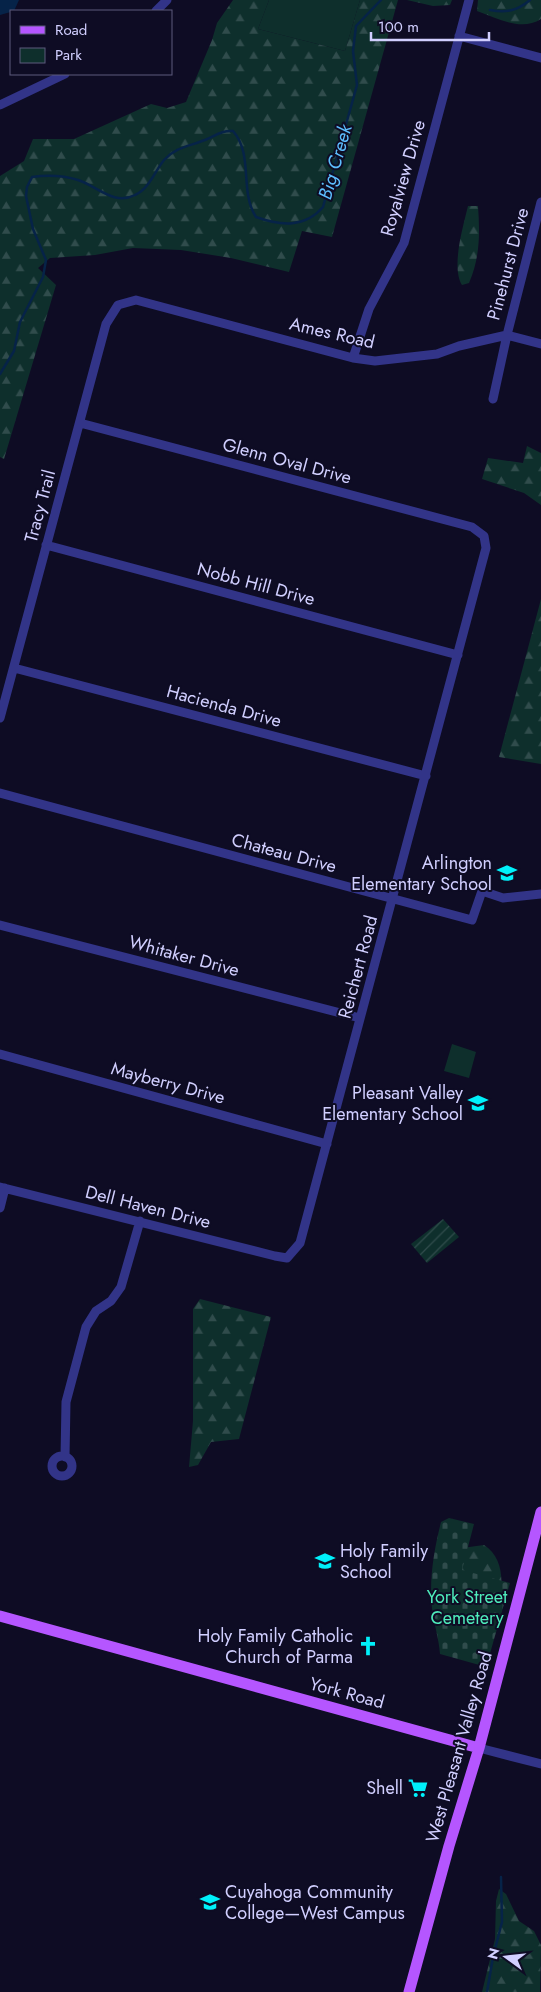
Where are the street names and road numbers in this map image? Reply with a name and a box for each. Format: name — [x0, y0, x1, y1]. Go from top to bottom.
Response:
street label: Royalview Drive — [374, 117, 432, 239]
street label: Pinehurst Drive — [481, 205, 535, 323]
street label: Ames Road — [287, 311, 377, 355]
street label: Glenn Oval Drive — [220, 431, 354, 491]
street label: Tracy Trail — [18, 467, 62, 545]
street label: Nobb Hill Drive — [194, 556, 318, 612]
street label: Hacienda Drive — [164, 678, 284, 734]
street label: Chateau Drive — [229, 827, 339, 879]
street label: Reichert Road — [332, 912, 384, 1022]
street label: Whitaker Drive — [126, 929, 242, 983]
street label: Mayberry Drive — [108, 1055, 228, 1111]
street label: Dell Haven Drive — [83, 1179, 213, 1235]
street label: West Pleasant Valley Road — [419, 1648, 499, 1846]
street label: York Road — [307, 1671, 387, 1715]

